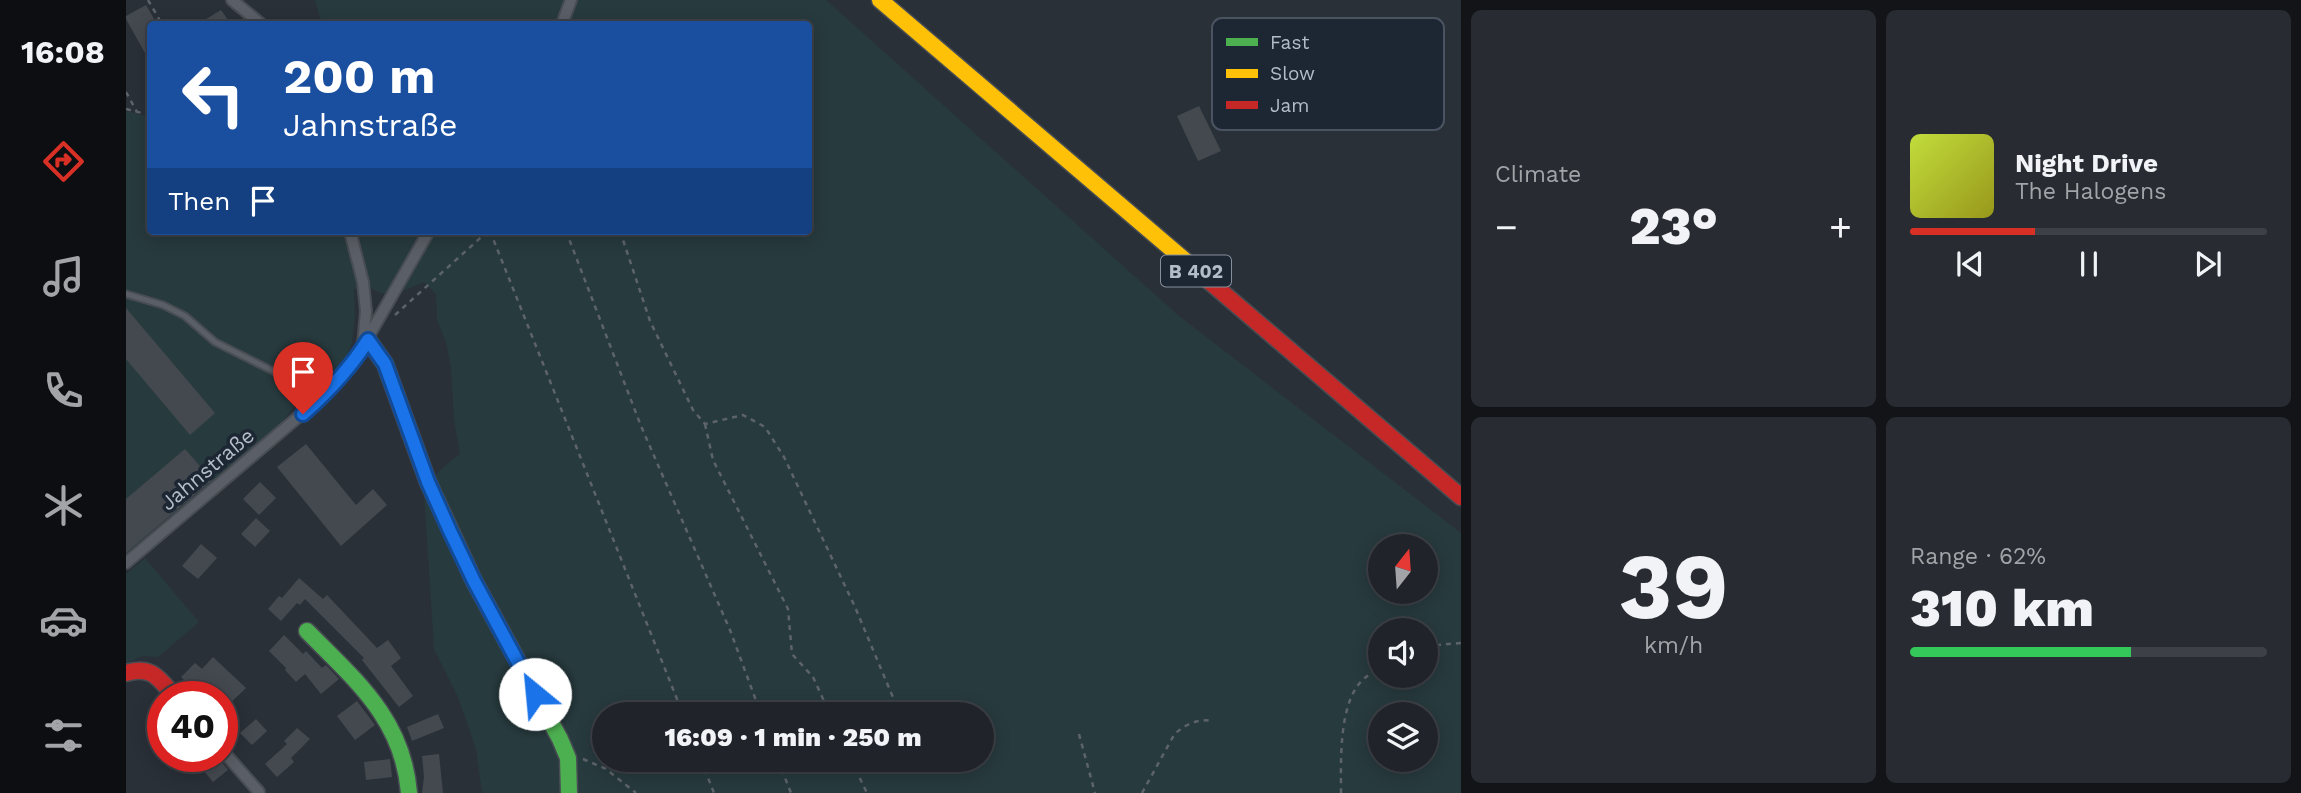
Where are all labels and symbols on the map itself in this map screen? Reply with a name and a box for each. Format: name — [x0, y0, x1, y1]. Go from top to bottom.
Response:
legend — [1212, 18, 1444, 130]
text: Fast — [1270, 31, 1309, 54]
text: Slow — [1270, 62, 1315, 85]
text: Jam — [1270, 94, 1309, 117]
road number: B 402 — [1161, 256, 1231, 286]
pin — [273, 342, 333, 414]
street label: Jahnstraße — [155, 423, 259, 515]
north arrow — [1368, 534, 1438, 604]
position arrow — [498, 657, 572, 731]
speed limit sign: 40 — [147, 681, 238, 772]

